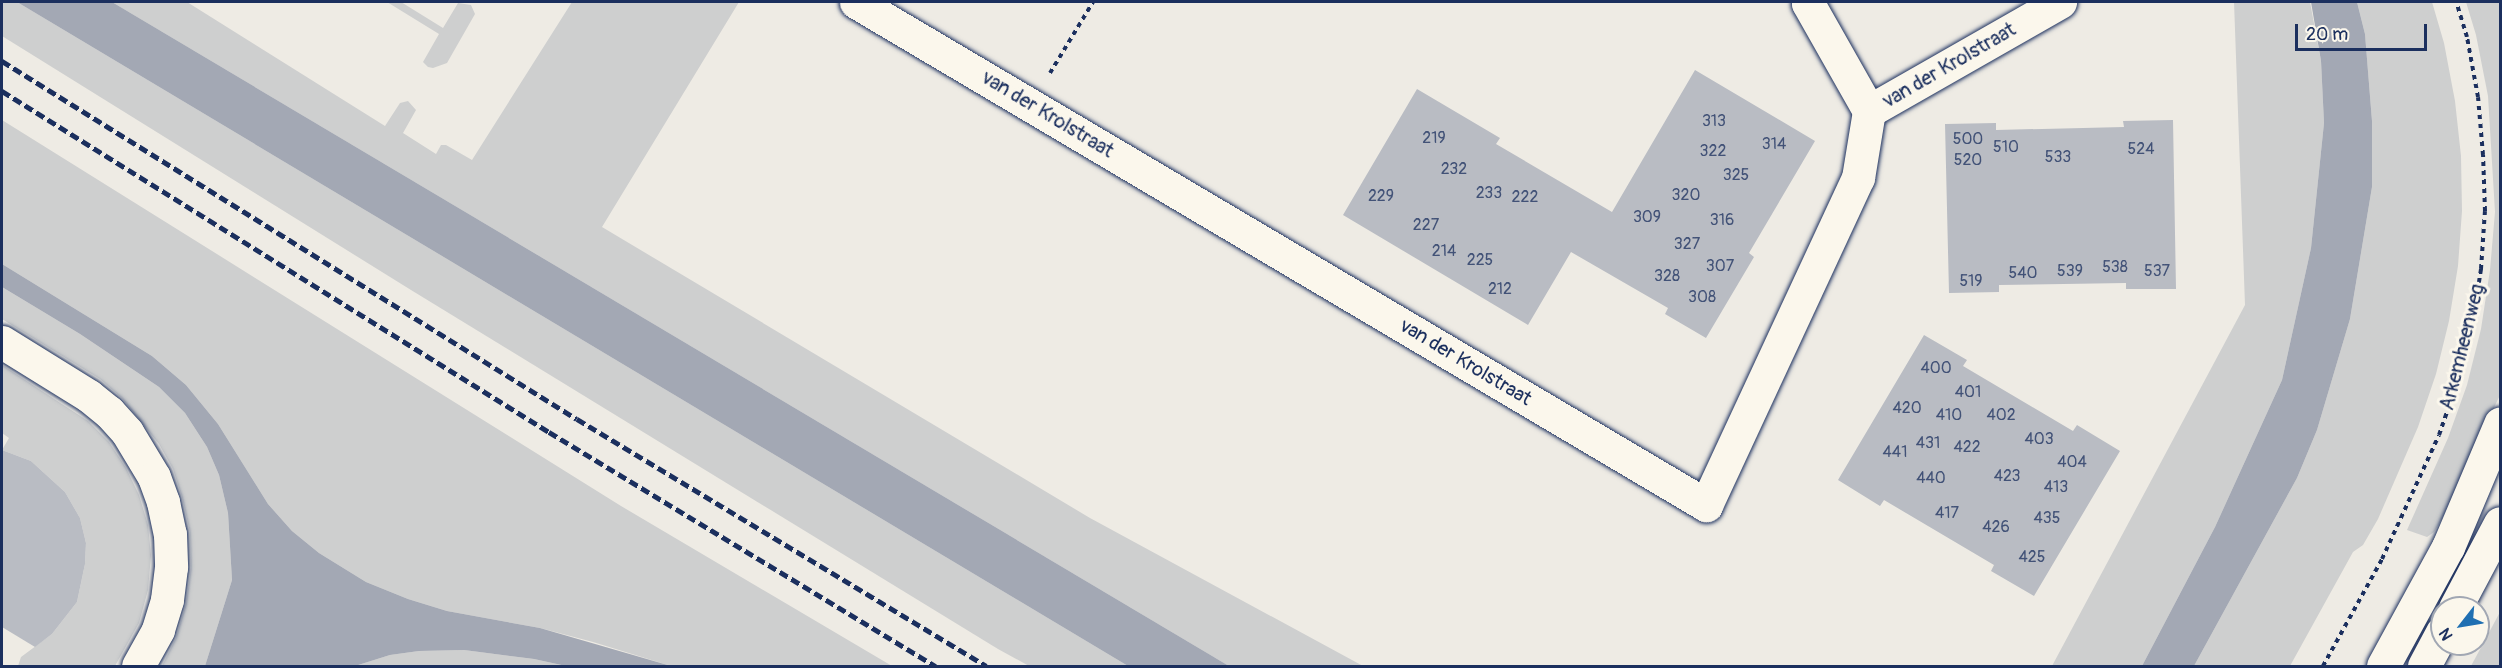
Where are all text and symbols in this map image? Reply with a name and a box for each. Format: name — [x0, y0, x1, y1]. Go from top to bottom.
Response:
scale bar — [2298, 12, 2430, 50]
street label: van der Krolstraat — [1878, 17, 2020, 113]
text: 20 m — [2306, 23, 2348, 46]
street label: van der Krolstraat — [978, 65, 1118, 163]
house number: 313 — [1702, 111, 1726, 131]
house number: 219 — [1422, 128, 1446, 148]
house number: 500 — [1953, 129, 1983, 149]
house number: 314 — [1762, 134, 1786, 154]
house number: 510 — [1993, 137, 2019, 157]
house number: 524 — [2128, 139, 2154, 159]
house number: 322 — [1700, 141, 1726, 161]
house number: 533 — [2045, 147, 2071, 167]
house number: 520 — [1954, 150, 1982, 170]
house number: 232 — [1441, 159, 1467, 179]
house number: 325 — [1723, 165, 1749, 185]
house number: 233 — [1476, 183, 1502, 203]
house number: 320 — [1672, 185, 1700, 205]
house number: 229 — [1368, 186, 1394, 206]
house number: 222 — [1512, 187, 1538, 207]
house number: 309 — [1633, 207, 1661, 227]
house number: 316 — [1710, 210, 1734, 230]
house number: 227 — [1413, 215, 1439, 235]
house number: 327 — [1674, 234, 1700, 254]
house number: 214 — [1432, 241, 1456, 261]
house number: 225 — [1467, 250, 1493, 270]
house number: 307 — [1706, 256, 1734, 276]
house number: 538 — [2102, 257, 2128, 277]
house number: 539 — [2057, 261, 2083, 281]
house number: 537 — [2144, 261, 2170, 281]
house number: 540 — [2009, 263, 2037, 283]
house number: 328 — [1654, 266, 1680, 286]
house number: 519 — [1959, 271, 1983, 291]
house number: 212 — [1488, 279, 1512, 299]
street label: Arkemheenweg — [2435, 281, 2489, 413]
house number: 308 — [1688, 287, 1716, 307]
street label: van der Krolstraat — [1396, 313, 1536, 411]
house number: 400 — [1920, 358, 1952, 378]
house number: 401 — [1955, 382, 1981, 402]
house number: 420 — [1892, 398, 1922, 418]
house number: 410 — [1936, 405, 1962, 425]
house number: 402 — [1986, 405, 2016, 425]
house number: 403 — [2024, 429, 2054, 449]
house number: 431 — [1916, 433, 1940, 453]
house number: 422 — [1953, 437, 1981, 457]
house number: 441 — [1883, 442, 1907, 462]
house number: 404 — [2057, 452, 2087, 472]
house number: 423 — [1994, 466, 2020, 486]
house number: 440 — [1916, 468, 1946, 488]
house number: 413 — [2044, 477, 2068, 497]
house number: 417 — [1935, 503, 1959, 523]
house number: 435 — [2034, 508, 2060, 528]
house number: 426 — [1982, 517, 2010, 537]
house number: 425 — [2019, 547, 2045, 567]
north arrow — [2430, 596, 2490, 656]
text: N — [2435, 624, 2458, 644]

